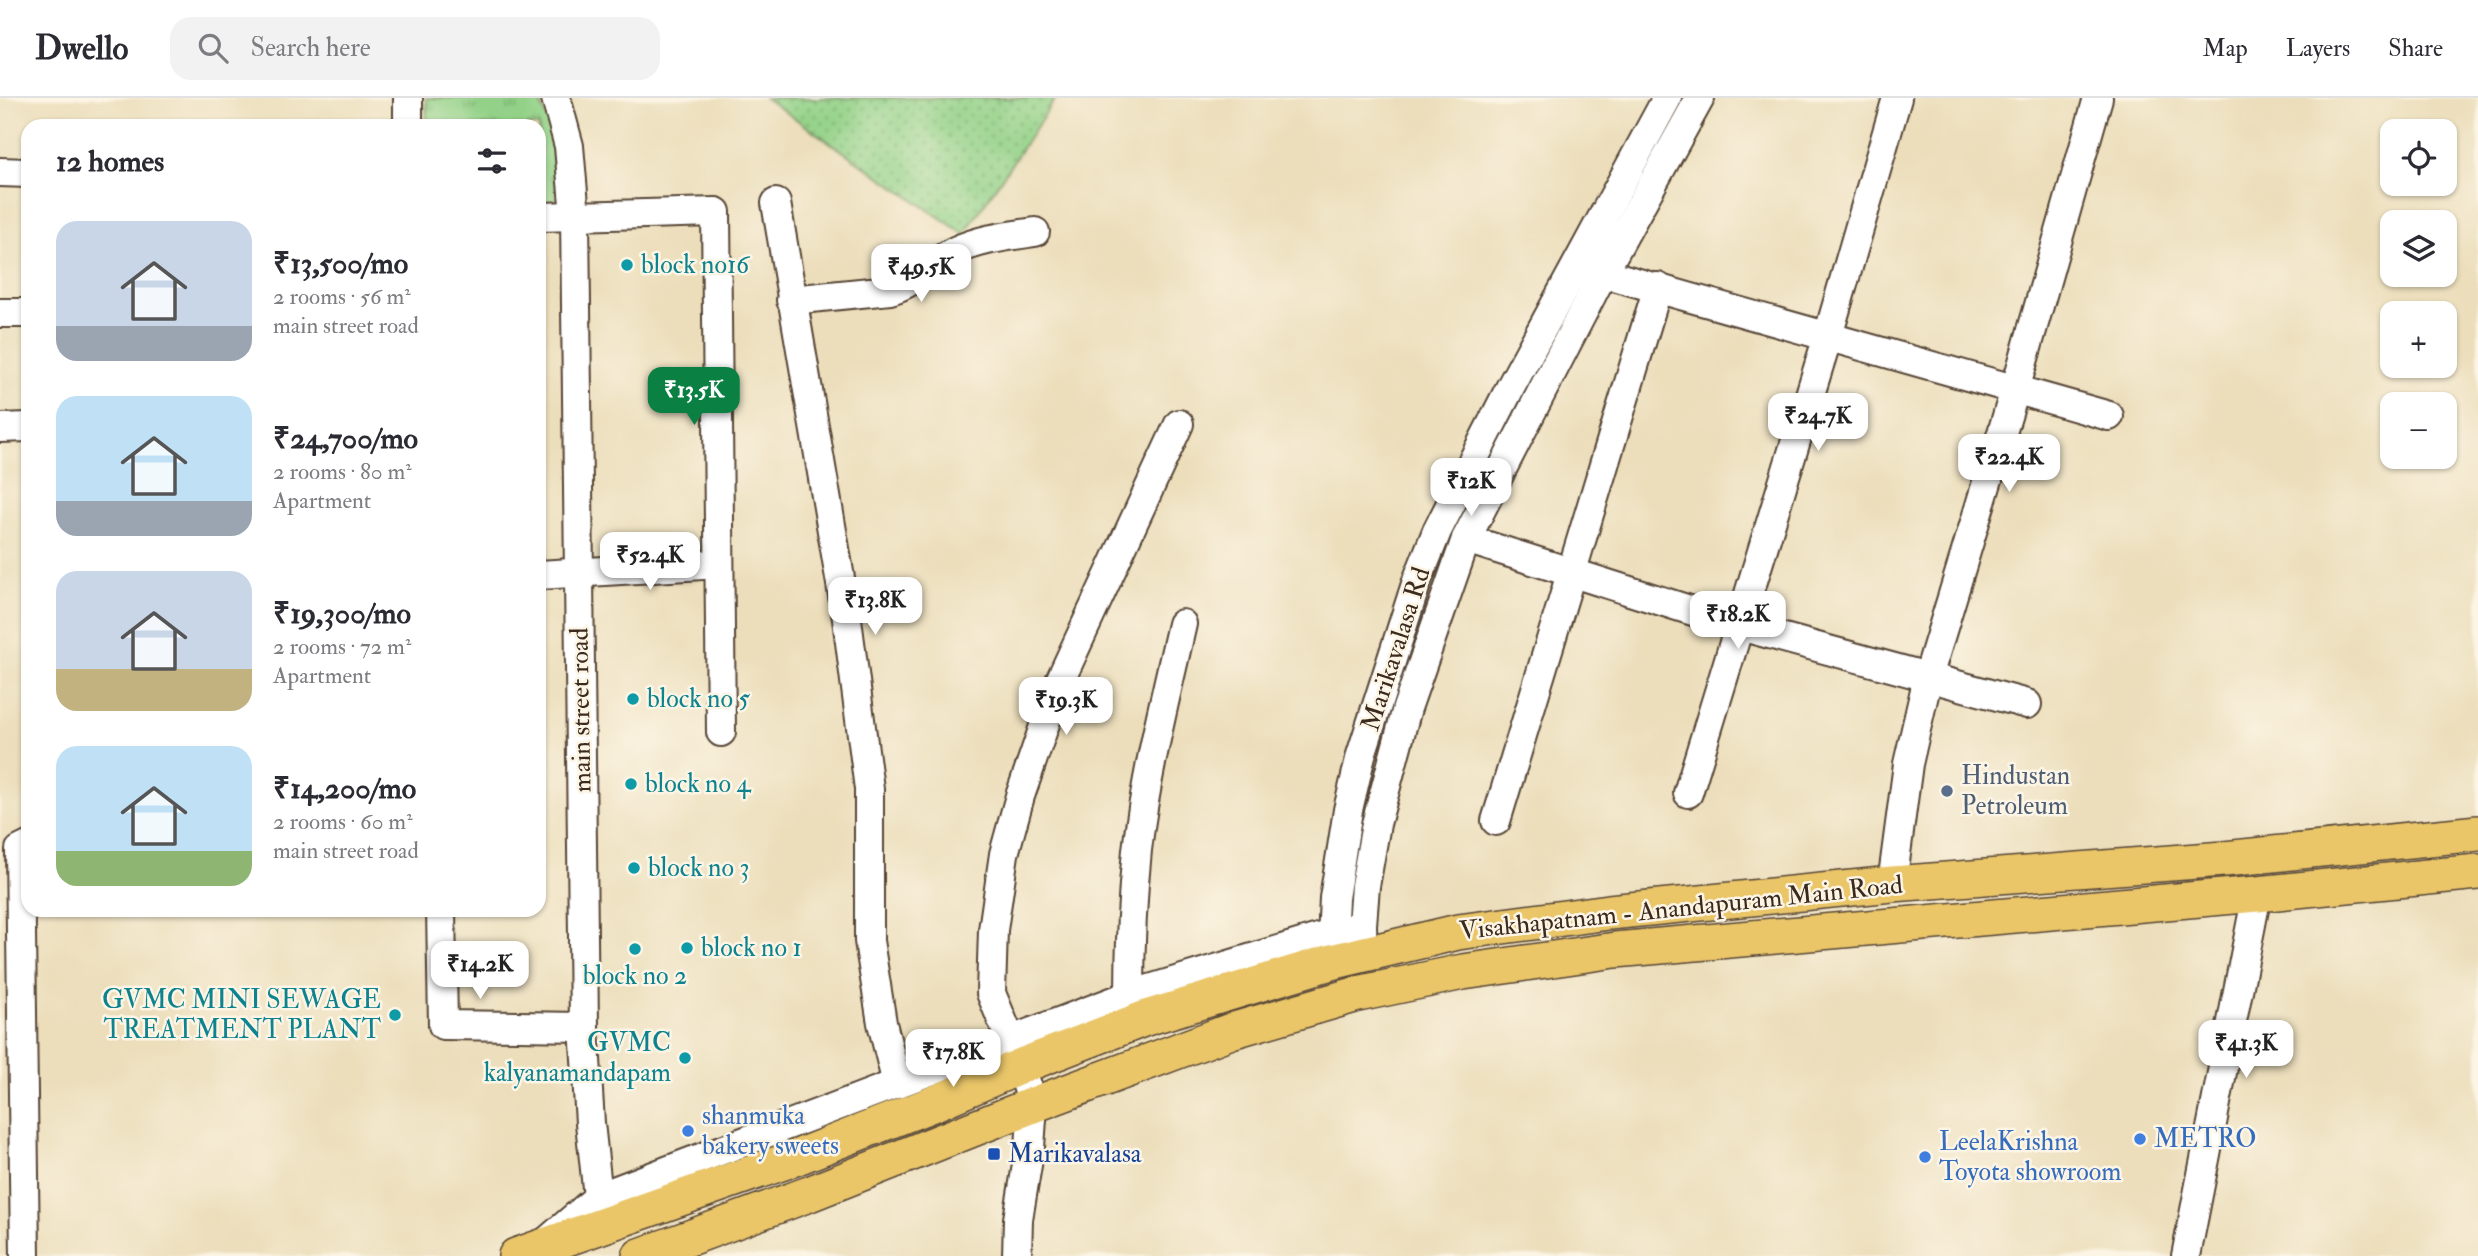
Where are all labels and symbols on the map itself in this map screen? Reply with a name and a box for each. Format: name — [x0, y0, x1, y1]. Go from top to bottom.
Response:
pin: ₹49.5K — [864, 244, 978, 304]
place label: block no16 — [641, 249, 751, 281]
marker: block no16 — [619, 257, 635, 273]
pin: ₹13.5K — [637, 368, 751, 427]
pin: ₹24.7K — [1761, 394, 1875, 453]
pin: ₹22.4K — [1952, 434, 2066, 494]
pin: ₹12K — [1430, 458, 1512, 518]
pin: ₹52.4K — [593, 532, 707, 592]
street label: Marikavalasa Rd — [1354, 563, 1438, 735]
pin: ₹13.8K — [818, 578, 932, 637]
pin: ₹18.2K — [1681, 592, 1795, 651]
street label: main street road — [564, 627, 598, 793]
pin: ₹19.3K — [1009, 678, 1123, 737]
place label: block no 5 — [647, 683, 750, 715]
marker: block no 5 — [625, 691, 641, 707]
place label: Hindustan Petroleum — [1961, 760, 2070, 822]
place label: block no 4 — [645, 768, 751, 800]
marker: block no 4 — [623, 776, 639, 792]
marker: Hindustan Petroleum — [1939, 783, 1955, 799]
place label: block no 3 — [648, 852, 749, 884]
marker: block no 3 — [626, 860, 642, 876]
street label: Visakhapatnam - Anandapuram Main Road — [1458, 869, 1905, 948]
place label: block no 1 — [701, 932, 802, 964]
marker: block no 1 — [679, 940, 695, 956]
marker: block no 2 — [627, 941, 643, 957]
pin: ₹14.2K — [423, 942, 537, 1001]
place label: block no 2 — [583, 960, 687, 992]
place label: GVMC MINI SEWAGE TREATMENT PLANT — [102, 984, 381, 1046]
marker: GVMC MINI SEWAGE TREATMENT PLANT — [387, 1007, 403, 1023]
pin: ₹41.3K — [2189, 1020, 2303, 1080]
place label: GVMC kalyanamandapam — [484, 1027, 671, 1090]
pin: ₹17.8K — [896, 1030, 1010, 1089]
marker: GVMC kalyanamandapam — [677, 1050, 693, 1066]
place label: shanmuka bakery sweets — [702, 1100, 839, 1162]
marker: shanmuka bakery sweets — [680, 1123, 696, 1139]
place label: METRO — [2154, 1123, 2256, 1155]
place label: LeelaKrishna Toyota showroom — [1939, 1126, 2121, 1188]
marker: METRO — [2132, 1131, 2148, 1147]
place label: Marikavalasa — [1008, 1138, 1142, 1170]
marker: Marikavalasa — [986, 1146, 1002, 1162]
marker: LeelaKrishna Toyota showroom — [1917, 1149, 1933, 1165]

